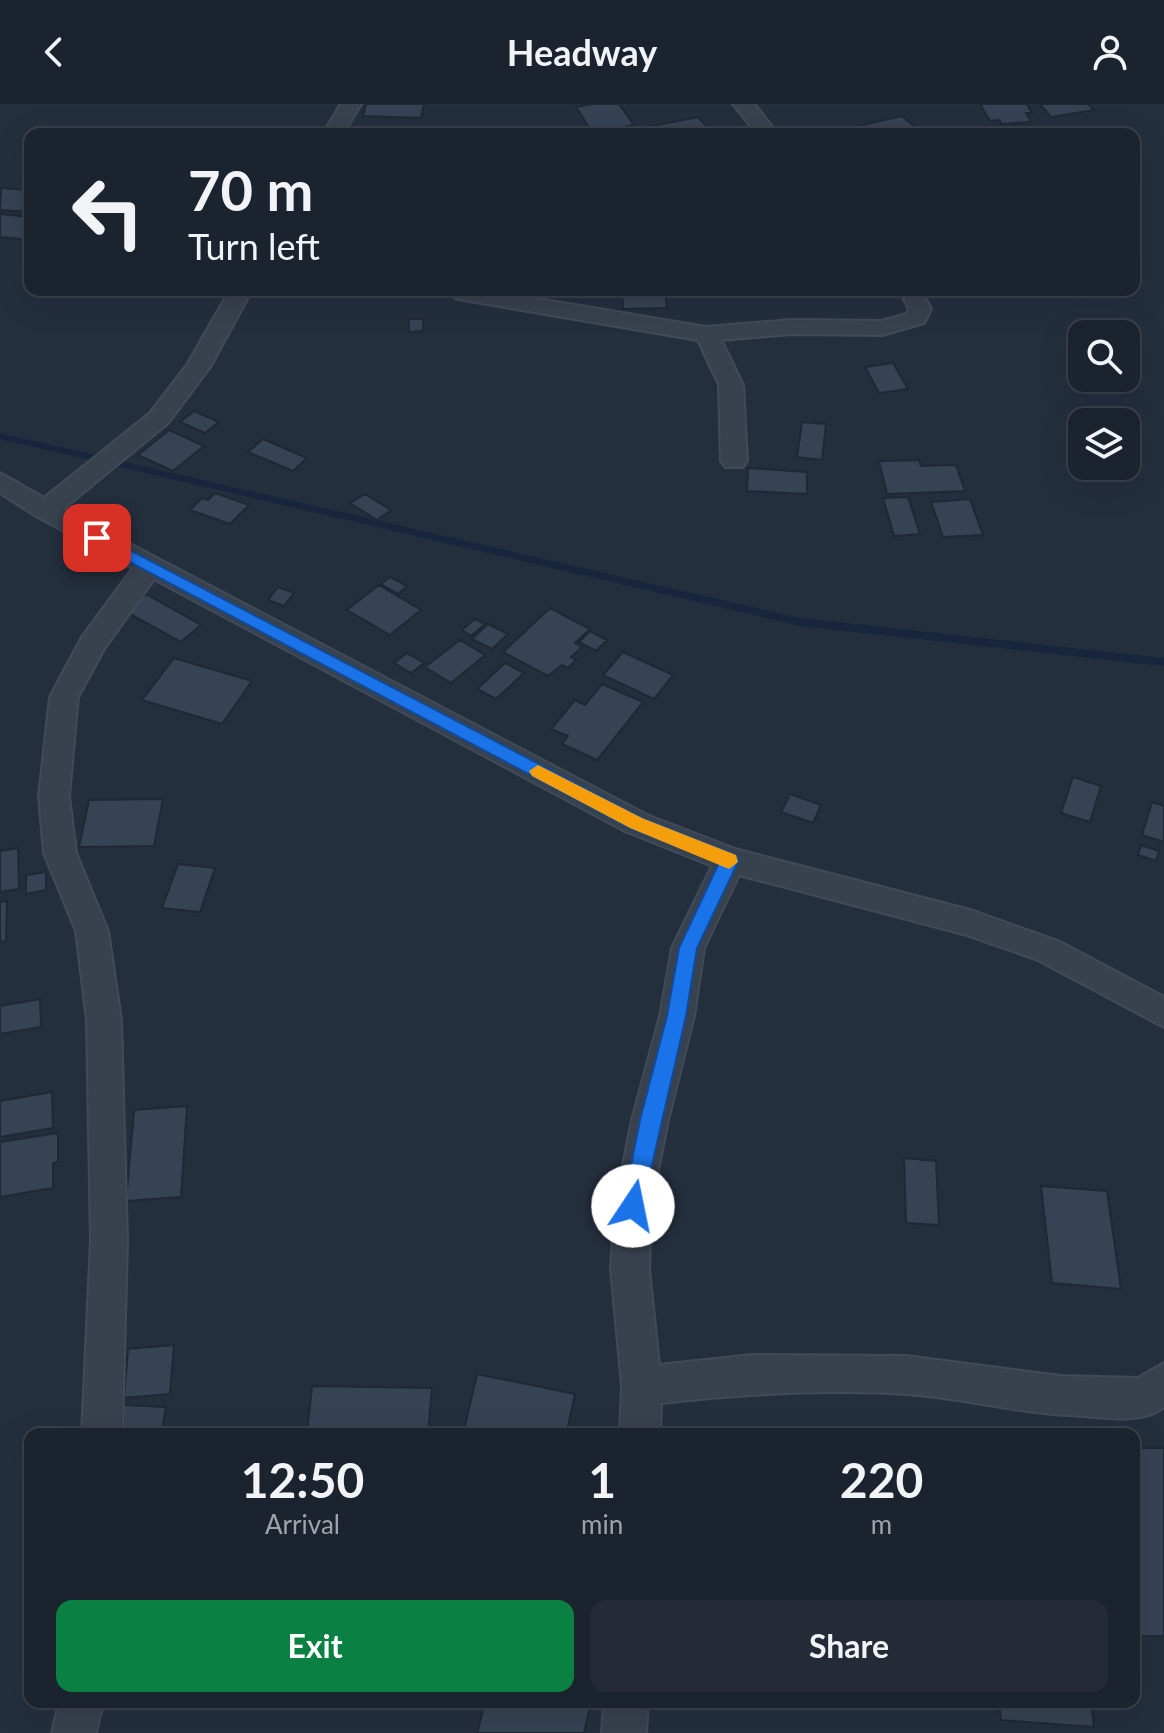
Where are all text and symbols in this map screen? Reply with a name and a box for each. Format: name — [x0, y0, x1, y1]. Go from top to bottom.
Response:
icon: back — [32, 30, 76, 74]
text: Headway — [507, 30, 657, 74]
icon: person — [1088, 30, 1132, 74]
text: 70 m — [188, 156, 313, 223]
icon: left — [56, 160, 160, 264]
text: Turn left — [188, 224, 320, 268]
map controls — [1068, 320, 1140, 480]
button: search — [1068, 320, 1140, 392]
button: layers — [1068, 408, 1140, 480]
pin — [63, 504, 131, 572]
icon: arrive — [75, 516, 119, 560]
position arrow — [591, 1164, 675, 1248]
text: 12:50 — [241, 1451, 364, 1508]
text: 1 — [588, 1451, 616, 1508]
text: 220 — [840, 1451, 923, 1508]
text: Arrival — [265, 1508, 340, 1540]
text: min — [581, 1508, 623, 1540]
text: m — [871, 1508, 892, 1540]
button: Exit — [56, 1600, 574, 1692]
button: Share — [590, 1600, 1108, 1692]

